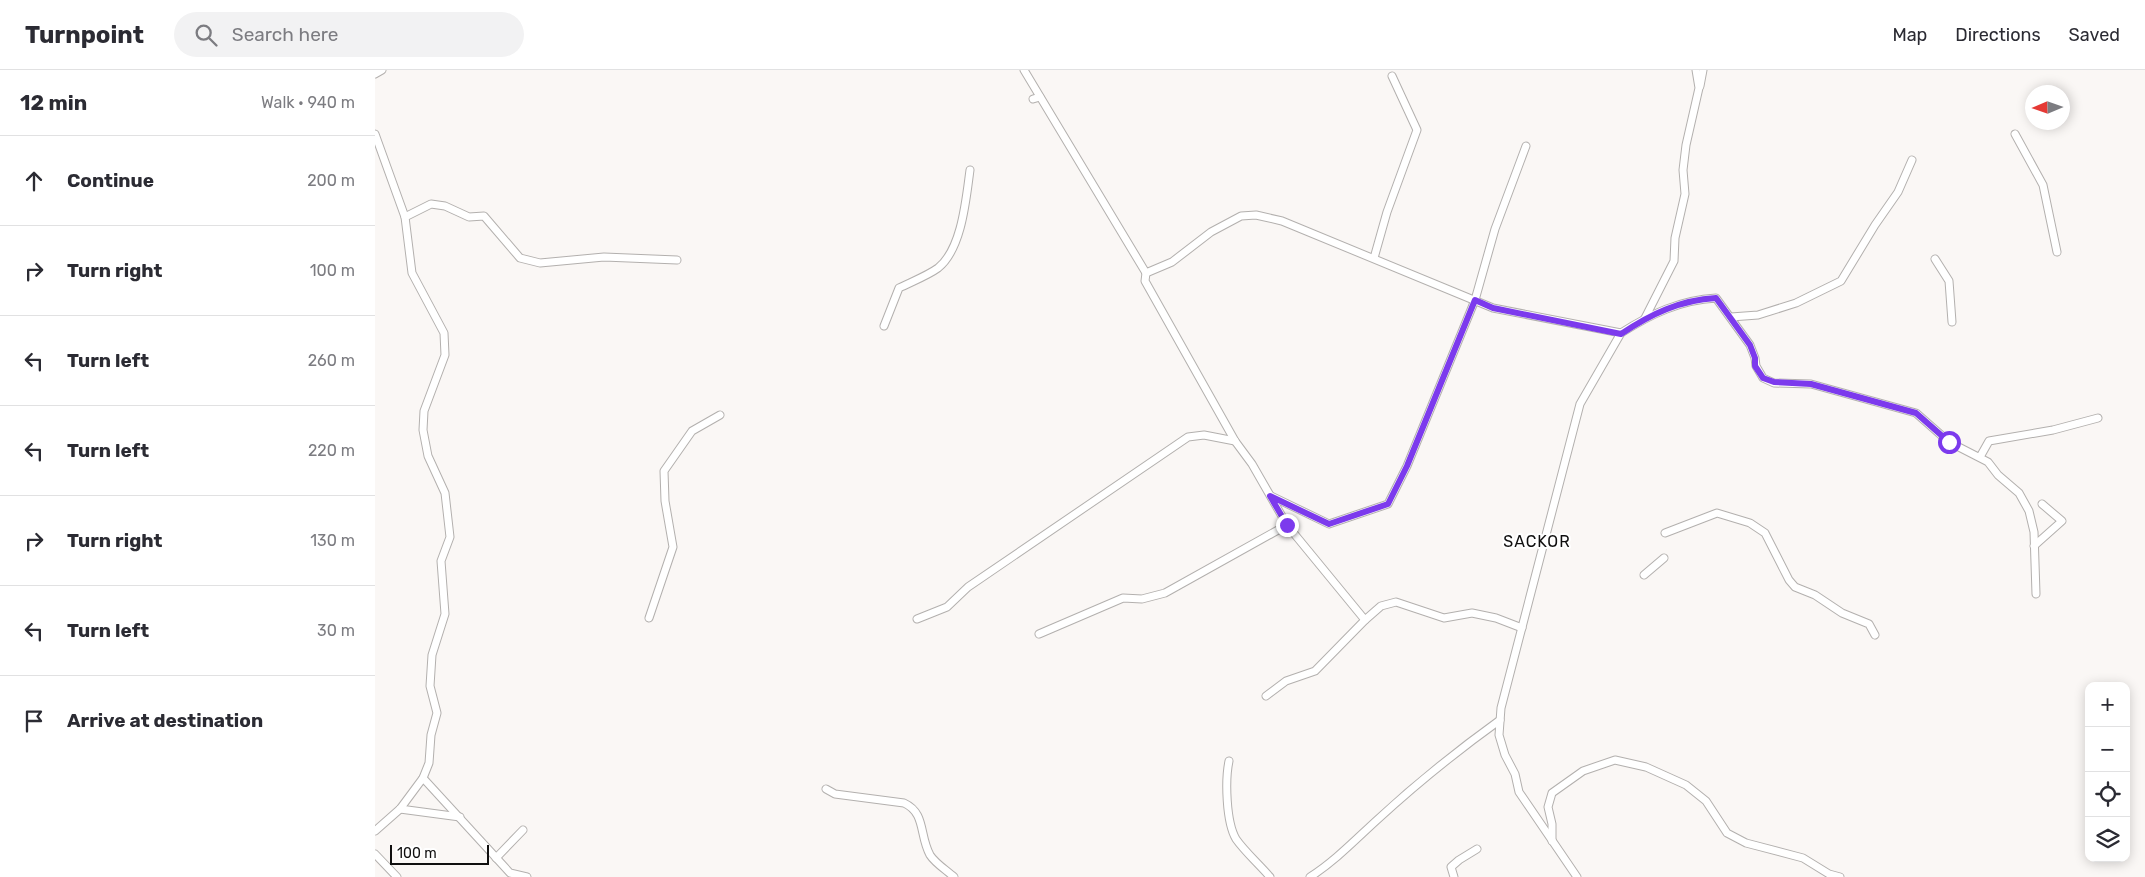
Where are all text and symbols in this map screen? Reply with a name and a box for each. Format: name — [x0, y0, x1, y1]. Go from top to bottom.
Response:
search box — [174, 12, 524, 57]
text: Turnpoint — [25, 21, 144, 49]
icon: search — [192, 21, 220, 49]
text: Search here — [232, 23, 338, 46]
text: Map — [1892, 24, 1927, 46]
text: Directions — [1955, 24, 2041, 46]
text: Saved — [2069, 24, 2120, 46]
north arrow — [2025, 85, 2070, 130]
text: 12 min — [20, 90, 87, 115]
text: Walk · 940 m — [261, 93, 355, 112]
icon: ahead — [20, 167, 48, 195]
text: Continue — [67, 169, 154, 192]
text: 200 m — [307, 171, 355, 190]
icon: right — [20, 257, 48, 285]
text: Turn right — [67, 259, 162, 282]
text: 100 m — [310, 261, 355, 280]
icon: left — [20, 347, 48, 375]
text: Turn left — [67, 349, 149, 372]
text: 260 m — [308, 351, 355, 370]
route start — [1938, 431, 1961, 454]
icon: left — [20, 437, 48, 465]
text: Turn left — [67, 439, 149, 462]
text: 220 m — [308, 441, 355, 460]
route end — [1276, 514, 1299, 537]
icon: right — [20, 527, 48, 555]
text: Turn right — [67, 529, 162, 552]
text: 130 m — [310, 531, 355, 550]
district label: SACKOR — [1503, 532, 1571, 551]
icon: left — [20, 617, 48, 645]
text: Turn left — [67, 619, 149, 642]
text: 30 m — [317, 621, 355, 640]
map controls — [2085, 682, 2130, 862]
button: + — [2085, 682, 2130, 727]
icon: arrive — [20, 707, 48, 735]
text: Arrive at destination — [67, 709, 263, 732]
button: − — [2085, 727, 2130, 772]
button: locate — [2085, 772, 2130, 817]
button: layers — [2085, 817, 2130, 862]
scale bar — [390, 842, 489, 865]
text: 100 m — [397, 845, 437, 862]

